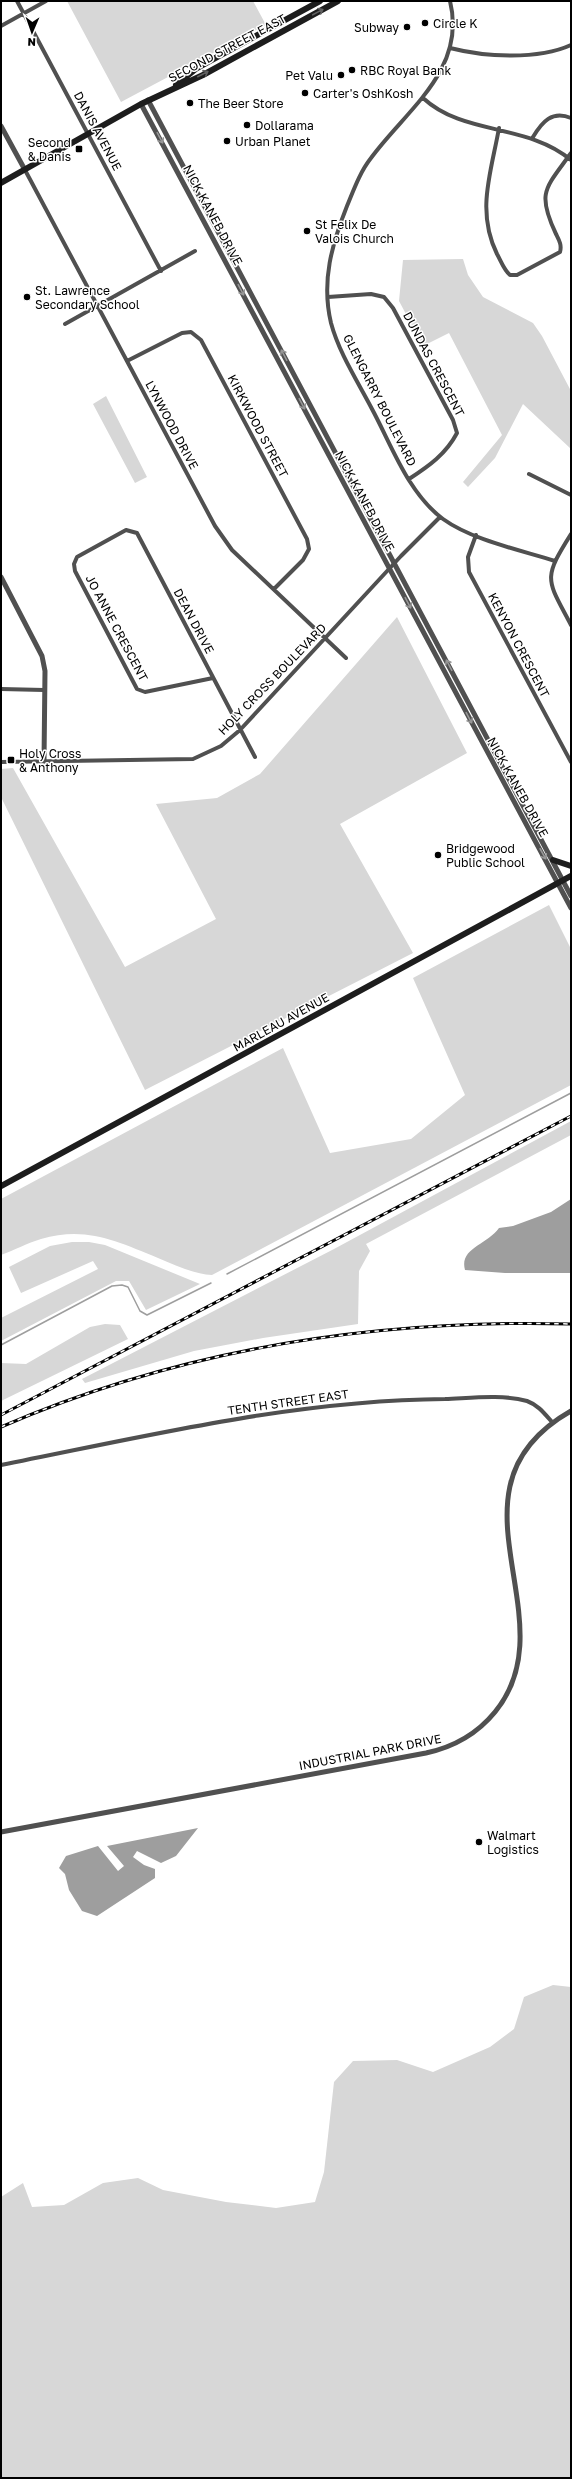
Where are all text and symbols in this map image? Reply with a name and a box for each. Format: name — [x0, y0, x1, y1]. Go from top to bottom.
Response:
one-way arrow — [311, 8, 323, 16]
street label: SECOND STREET EAST — [166, 10, 289, 85]
north arrow — [12, 12, 52, 52]
place label: Circle K — [433, 16, 477, 31]
marker: Circle K — [420, 18, 430, 28]
place label: Subway — [354, 20, 399, 35]
marker: Subway — [402, 22, 412, 32]
text: N — [27, 36, 36, 49]
place label: RBC Royal Bank — [360, 63, 451, 78]
marker: RBC Royal Bank — [347, 65, 357, 75]
place label: Pet Valu — [285, 68, 333, 83]
one-way arrow — [197, 70, 209, 77]
marker: Pet Valu — [336, 70, 346, 80]
place label: Carter's OshKosh — [313, 86, 413, 101]
marker: Carter's OshKosh — [300, 88, 310, 98]
street label: DANIS AVENUE — [71, 89, 125, 173]
place label: The Beer Store — [198, 96, 283, 111]
marker: The Beer Store — [185, 98, 195, 108]
place label: Dollarama — [255, 118, 314, 133]
marker: Dollarama — [242, 120, 252, 130]
one-way arrow — [157, 132, 164, 144]
place label: Urban Planet — [235, 134, 311, 149]
place label: Second & Danis — [28, 135, 71, 164]
marker: Urban Planet — [222, 136, 232, 146]
marker: Second & Danis — [74, 144, 84, 154]
street label: NICK KANEB DRIVE — [180, 162, 246, 268]
place label: St Felix De Valois Church — [315, 217, 394, 246]
marker: St Felix De Valois Church — [302, 226, 312, 236]
place label: St. Lawrence Secondary School — [35, 283, 140, 312]
one-way arrow — [238, 284, 245, 296]
marker: St. Lawrence Secondary School — [22, 292, 32, 302]
street label: DUNDAS CRESCENT — [400, 309, 468, 419]
street label: GLENGARRY BOULEVARD — [340, 332, 420, 468]
one-way arrow — [280, 350, 288, 362]
street label: KIRKWOOD STREET — [224, 372, 292, 481]
street label: LYNWOOD DRIVE — [142, 378, 202, 472]
one-way arrow — [299, 398, 307, 410]
street label: NICK KANEB DRIVE — [332, 448, 398, 554]
street label: JO ANNE CRESCENT — [83, 572, 152, 684]
street label: DEAN DRIVE — [171, 586, 217, 656]
street label: KENYON CRESCENT — [485, 590, 553, 700]
one-way arrow — [405, 597, 412, 609]
street label: HOLY CROSS BOULEVARD — [215, 620, 329, 738]
one-way arrow — [445, 660, 453, 672]
one-way arrow — [466, 712, 473, 724]
street label: NICK KANEB DRIVE — [484, 734, 552, 840]
place label: Holy Cross & Anthony — [19, 746, 81, 775]
marker: Holy Cross & Anthony — [6, 755, 16, 765]
place label: Bridgewood Public School — [446, 841, 525, 870]
one-way arrow — [540, 848, 548, 860]
marker: Bridgewood Public School — [433, 850, 443, 860]
street label: MARLEAU AVENUE — [230, 989, 332, 1055]
street label: TENTH STREET EAST — [227, 1386, 350, 1418]
street label: INDUSTRIAL PARK DRIVE — [297, 1731, 443, 1773]
place label: Walmart Logistics — [487, 1828, 539, 1857]
marker: Walmart Logistics — [474, 1837, 484, 1847]

